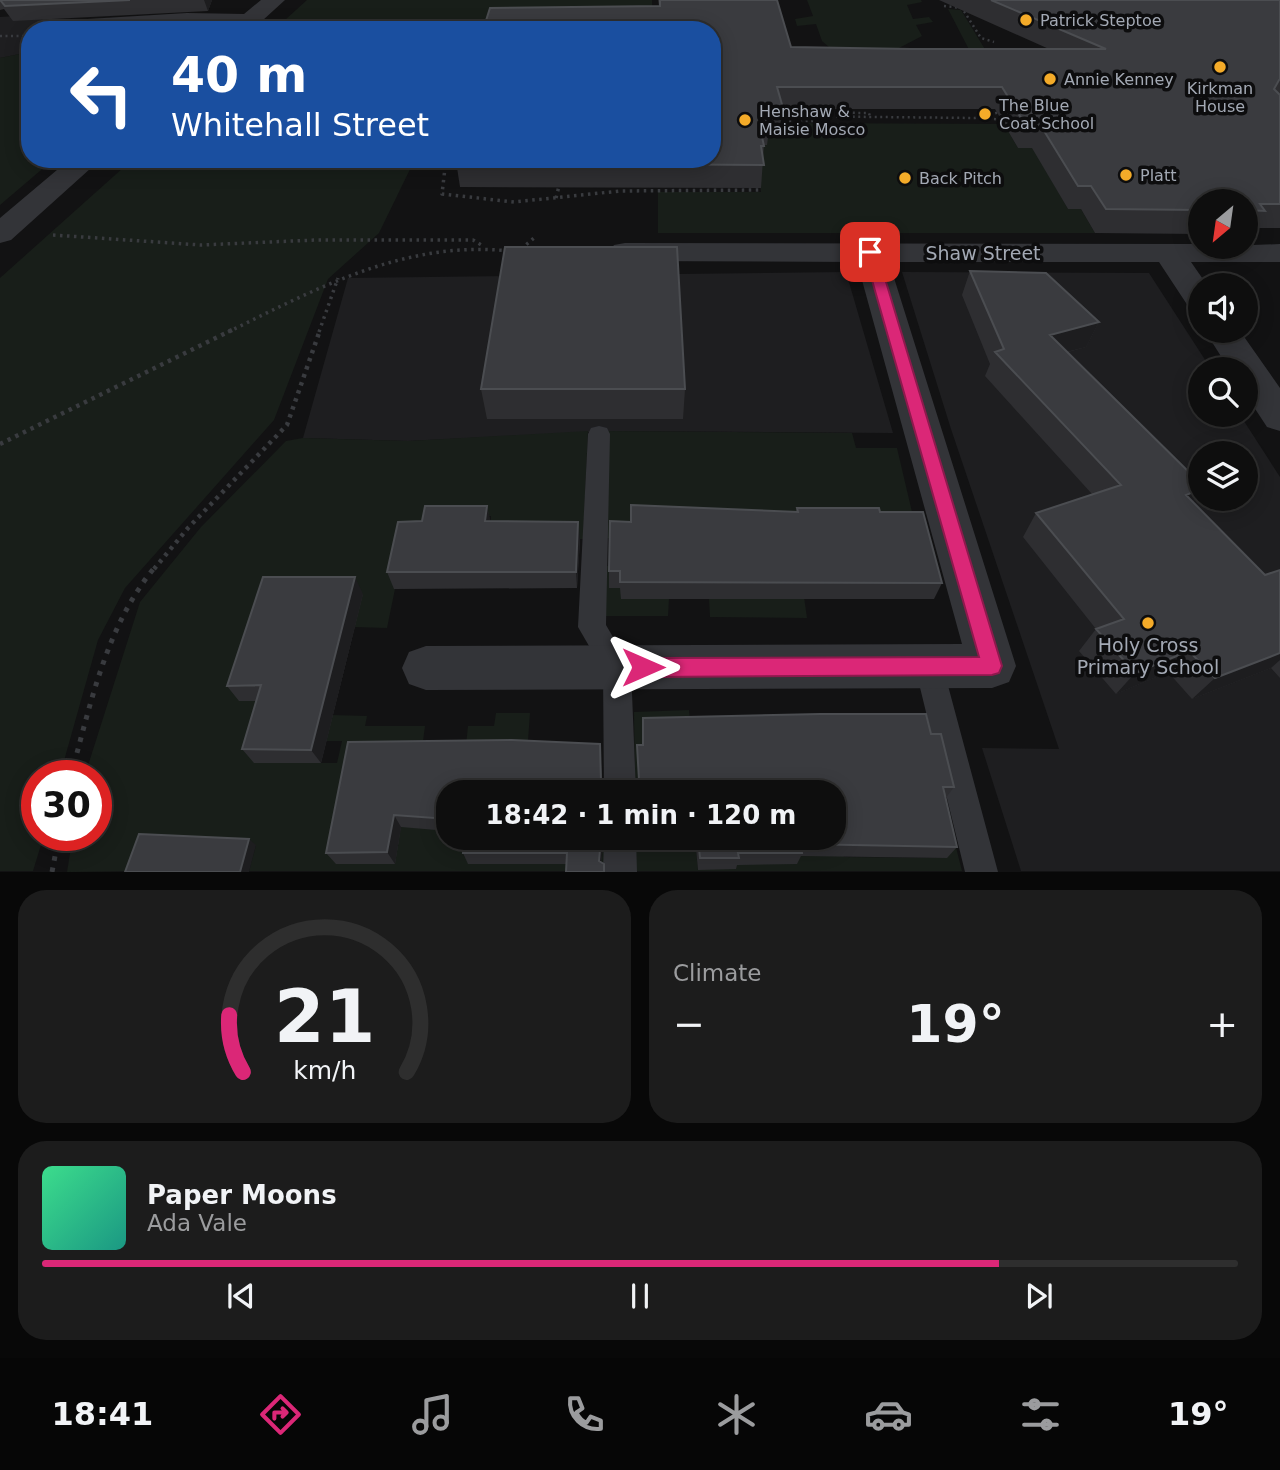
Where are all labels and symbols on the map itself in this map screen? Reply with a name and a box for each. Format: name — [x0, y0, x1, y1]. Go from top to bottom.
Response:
place label: Patrick Steptoe — [1040, 11, 1162, 30]
marker: Patrick Steptoe — [1018, 12, 1034, 28]
marker: Kirkman House — [1212, 59, 1228, 75]
place label: Annie Kenney — [1064, 70, 1174, 89]
marker: Annie Kenney — [1042, 71, 1058, 87]
place label: Kirkman House — [1187, 79, 1253, 116]
place label: The Blue Coat School — [998, 96, 1094, 133]
place label: Henshaw & Maisie Mosco — [759, 102, 865, 139]
marker: The Blue Coat School — [977, 106, 993, 122]
marker: Henshaw & Maisie Mosco — [737, 112, 753, 128]
place label: Platt — [1140, 166, 1176, 185]
marker: Platt — [1118, 167, 1134, 183]
place label: Back Pitch — [919, 169, 1002, 188]
marker: Back Pitch — [897, 170, 913, 186]
north arrow — [1188, 189, 1258, 259]
pin — [840, 222, 900, 282]
street label: Shaw Street — [925, 242, 1041, 264]
marker: Holy Cross Primary School — [1140, 615, 1156, 631]
position arrow — [606, 630, 680, 704]
place label: Holy Cross Primary School — [1077, 634, 1219, 678]
speed limit sign: 30 — [21, 760, 112, 851]

